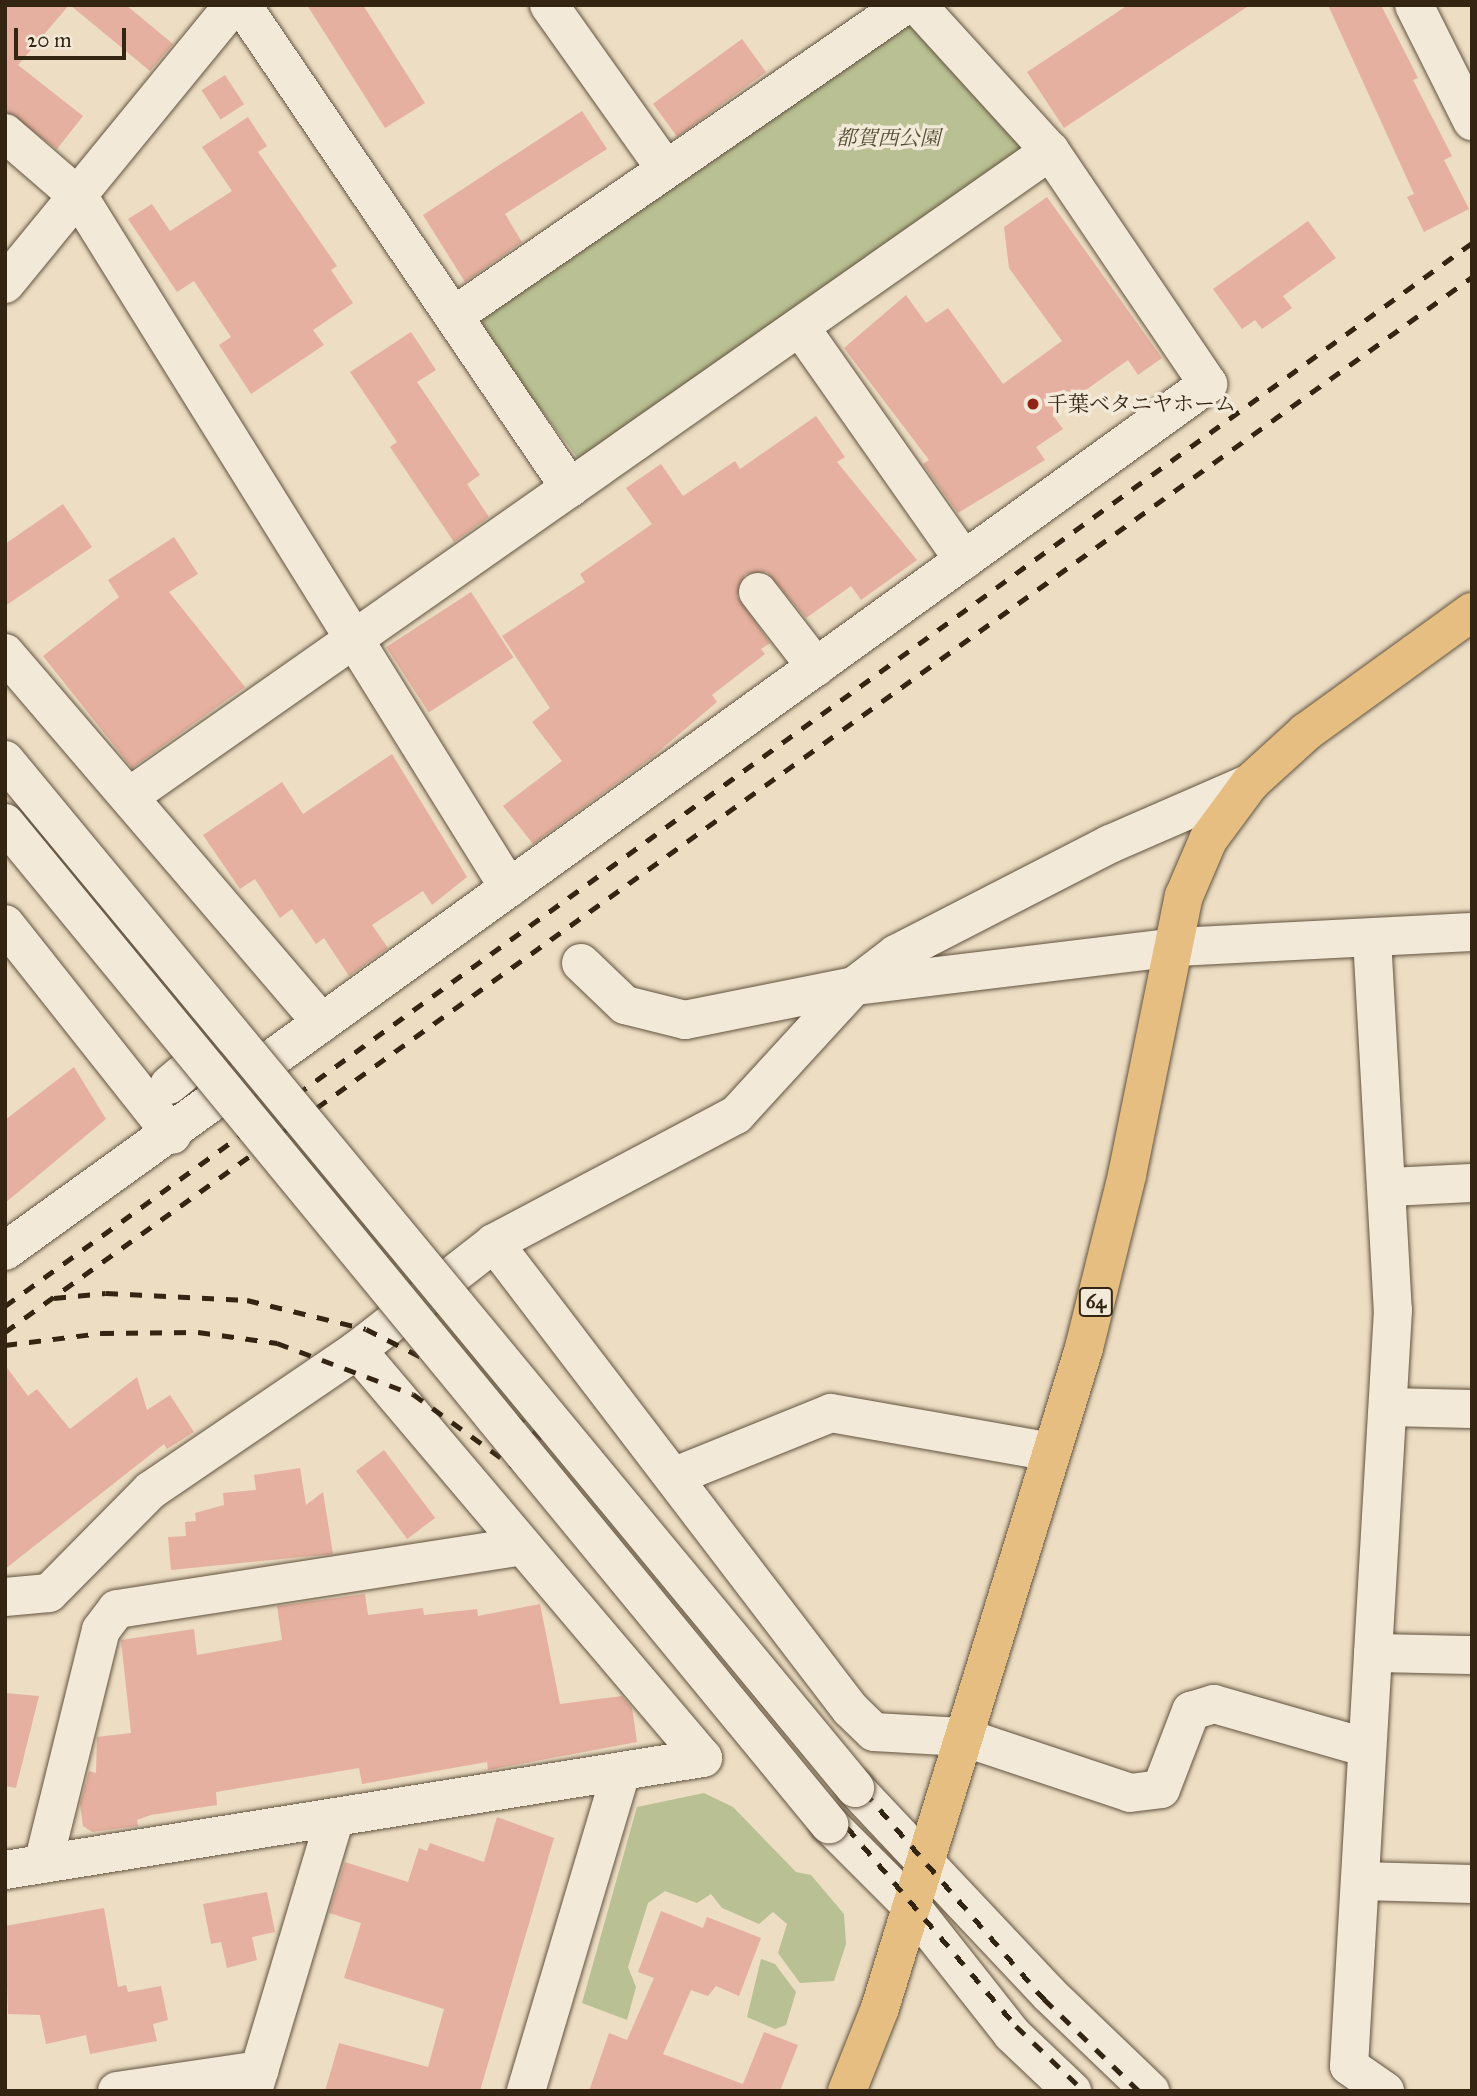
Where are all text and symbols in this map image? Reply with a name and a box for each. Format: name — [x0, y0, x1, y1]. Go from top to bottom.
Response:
scale bar — [18, 14, 130, 58]
text: 20 m — [27, 27, 72, 53]
park label: 都賀西公園 — [836, 125, 940, 151]
place label: 千葉ベタニヤホーム — [1047, 391, 1236, 417]
marker: 千葉ベタニヤホーム — [1025, 396, 1041, 412]
road number: 64 — [1078, 1286, 1114, 1318]

